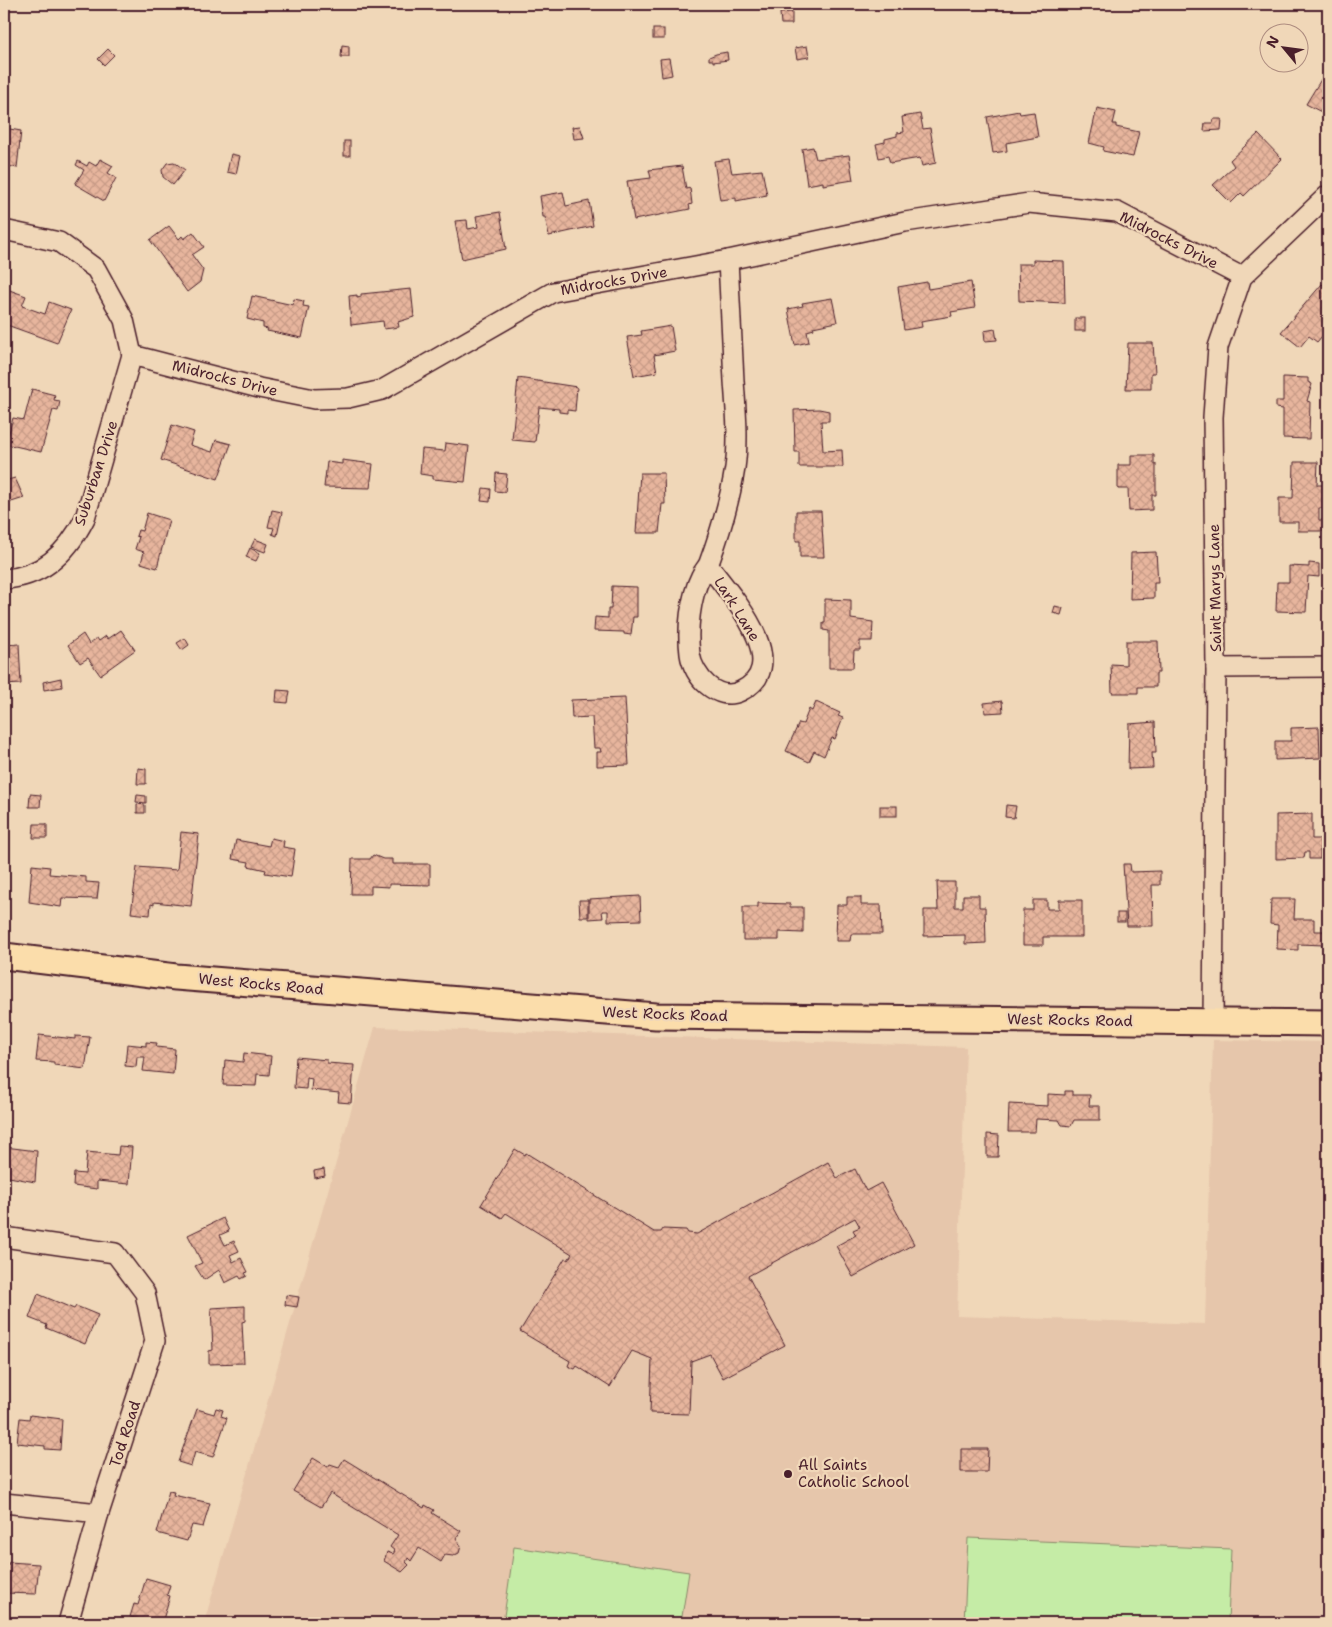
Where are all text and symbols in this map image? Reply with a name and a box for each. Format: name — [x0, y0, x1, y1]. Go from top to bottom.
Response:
north arrow — [1260, 22, 1310, 72]
text: N — [1262, 32, 1283, 51]
street label: Midrocks Drive — [1116, 207, 1222, 273]
street label: Midrocks Drive — [559, 262, 669, 300]
street label: Midrocks Drive — [170, 355, 280, 401]
street label: Suburban Drive — [70, 418, 122, 528]
street label: Saint Marys Lane — [1204, 524, 1226, 652]
street label: Lark Lane — [709, 573, 765, 645]
street label: West Rocks Road — [197, 969, 325, 999]
street label: West Rocks Road — [602, 1002, 729, 1026]
street label: West Rocks Road — [1007, 1009, 1134, 1031]
street label: Tod Road — [105, 1398, 145, 1470]
place label: All Saints Catholic School — [798, 1455, 909, 1492]
marker: All Saints Catholic School — [782, 1468, 794, 1480]

